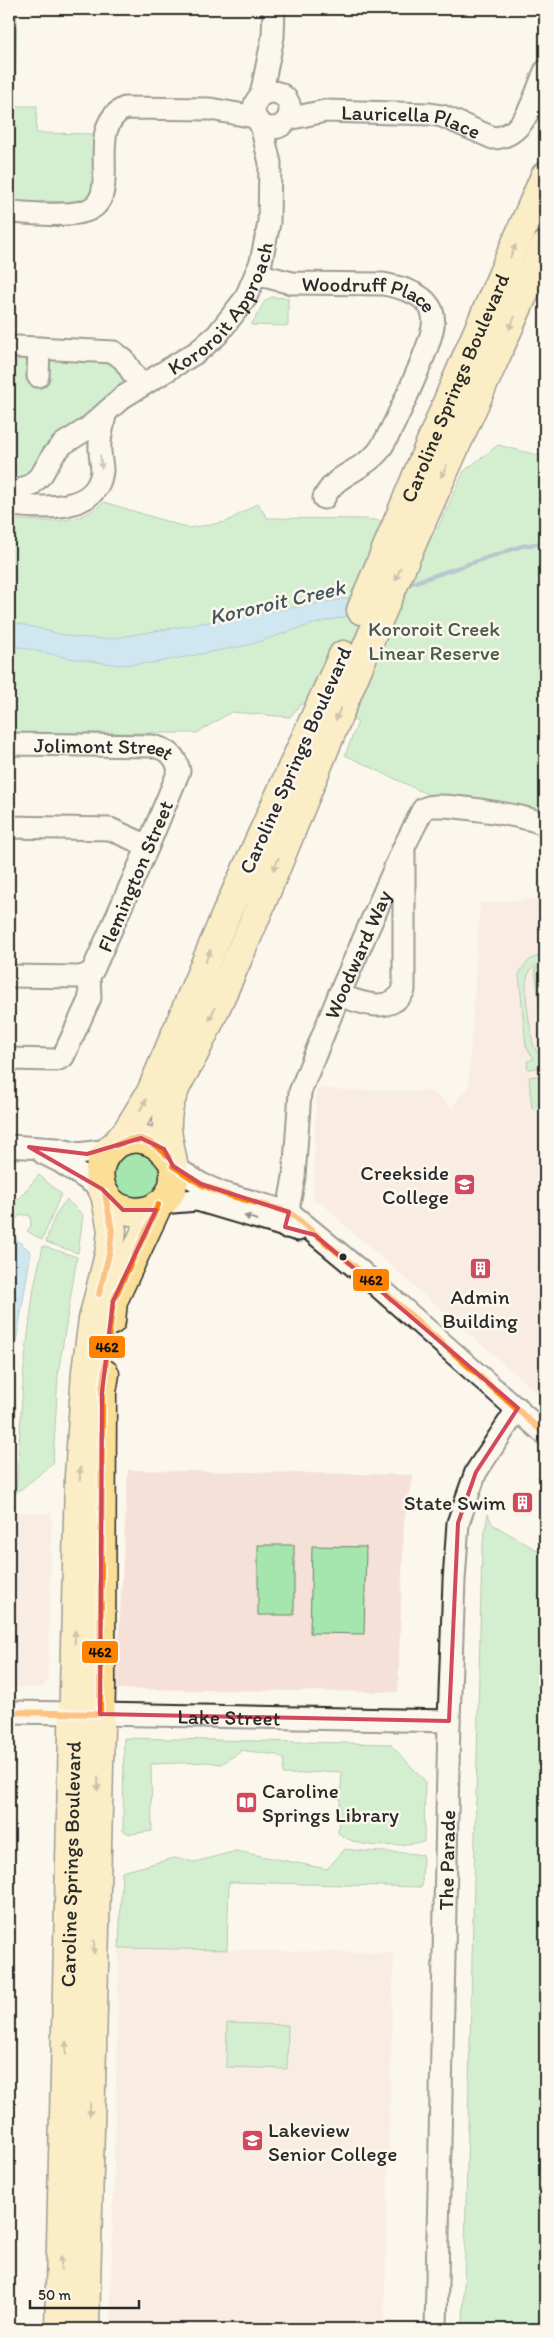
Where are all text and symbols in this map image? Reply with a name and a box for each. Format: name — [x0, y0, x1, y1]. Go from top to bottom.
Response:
street label: Lauricella Place — [341, 99, 485, 144]
street label: Kororoit Approach — [163, 240, 277, 380]
one-way arrow — [509, 244, 517, 258]
street label: Caroline Springs Boulevard — [395, 269, 514, 506]
street label: Woodruff Place — [301, 271, 442, 317]
one-way arrow — [507, 316, 515, 330]
one-way arrow — [97, 455, 105, 471]
one-way arrow — [440, 464, 448, 478]
one-way arrow — [393, 567, 401, 581]
water label: Kororoit Creek — [207, 573, 349, 631]
park label: Kororoit Creek Linear Reserve — [368, 616, 500, 665]
street label: Caroline Springs Boulevard — [234, 642, 357, 877]
one-way arrow — [333, 707, 341, 721]
street label: Jolimont Street — [34, 732, 179, 765]
street label: Flemington Street — [92, 796, 178, 956]
one-way arrow — [272, 857, 279, 872]
street label: Woodward Way — [318, 886, 396, 1023]
one-way arrow — [205, 949, 213, 963]
one-way arrow — [207, 1007, 215, 1021]
one-way arrow — [139, 1098, 148, 1111]
place label: Creekside College — [360, 1160, 449, 1209]
school or university icon: Creekside College — [453, 1172, 477, 1196]
one-way arrow — [243, 1213, 258, 1221]
unlabelled marker — [338, 1252, 348, 1262]
building icon: Admin Building — [468, 1257, 492, 1281]
line badge: 462 — [352, 1268, 390, 1292]
text: 462 — [359, 1272, 383, 1289]
place label: Admin Building — [442, 1284, 518, 1333]
line badge: 462 — [88, 1335, 126, 1359]
text: 462 — [95, 1339, 119, 1356]
one-way arrow — [76, 1466, 84, 1482]
place label: State Swim — [404, 1490, 506, 1515]
building icon: State Swim — [510, 1490, 534, 1514]
one-way arrow — [71, 1629, 79, 1645]
line badge: 462 — [81, 1640, 119, 1664]
text: 462 — [88, 1644, 112, 1661]
street label: Lake Street — [177, 1703, 281, 1730]
street label: Caroline Springs Boulevard — [55, 1740, 85, 1988]
one-way arrow — [94, 1776, 102, 1792]
place label: Caroline Springs Library — [262, 1778, 399, 1827]
library icon: Caroline Springs Library — [234, 1790, 258, 1814]
street label: The Parade — [432, 1810, 460, 1911]
one-way arrow — [90, 1939, 98, 1955]
one-way arrow — [62, 2040, 70, 2056]
one-way arrow — [86, 2101, 94, 2117]
place label: Lakeview Senior College — [268, 2117, 397, 2166]
school or university icon: Lakeview Senior College — [240, 2129, 264, 2153]
one-way arrow — [57, 2255, 65, 2271]
scale bar — [30, 2278, 139, 2310]
text: 50 m — [38, 2286, 71, 2304]

